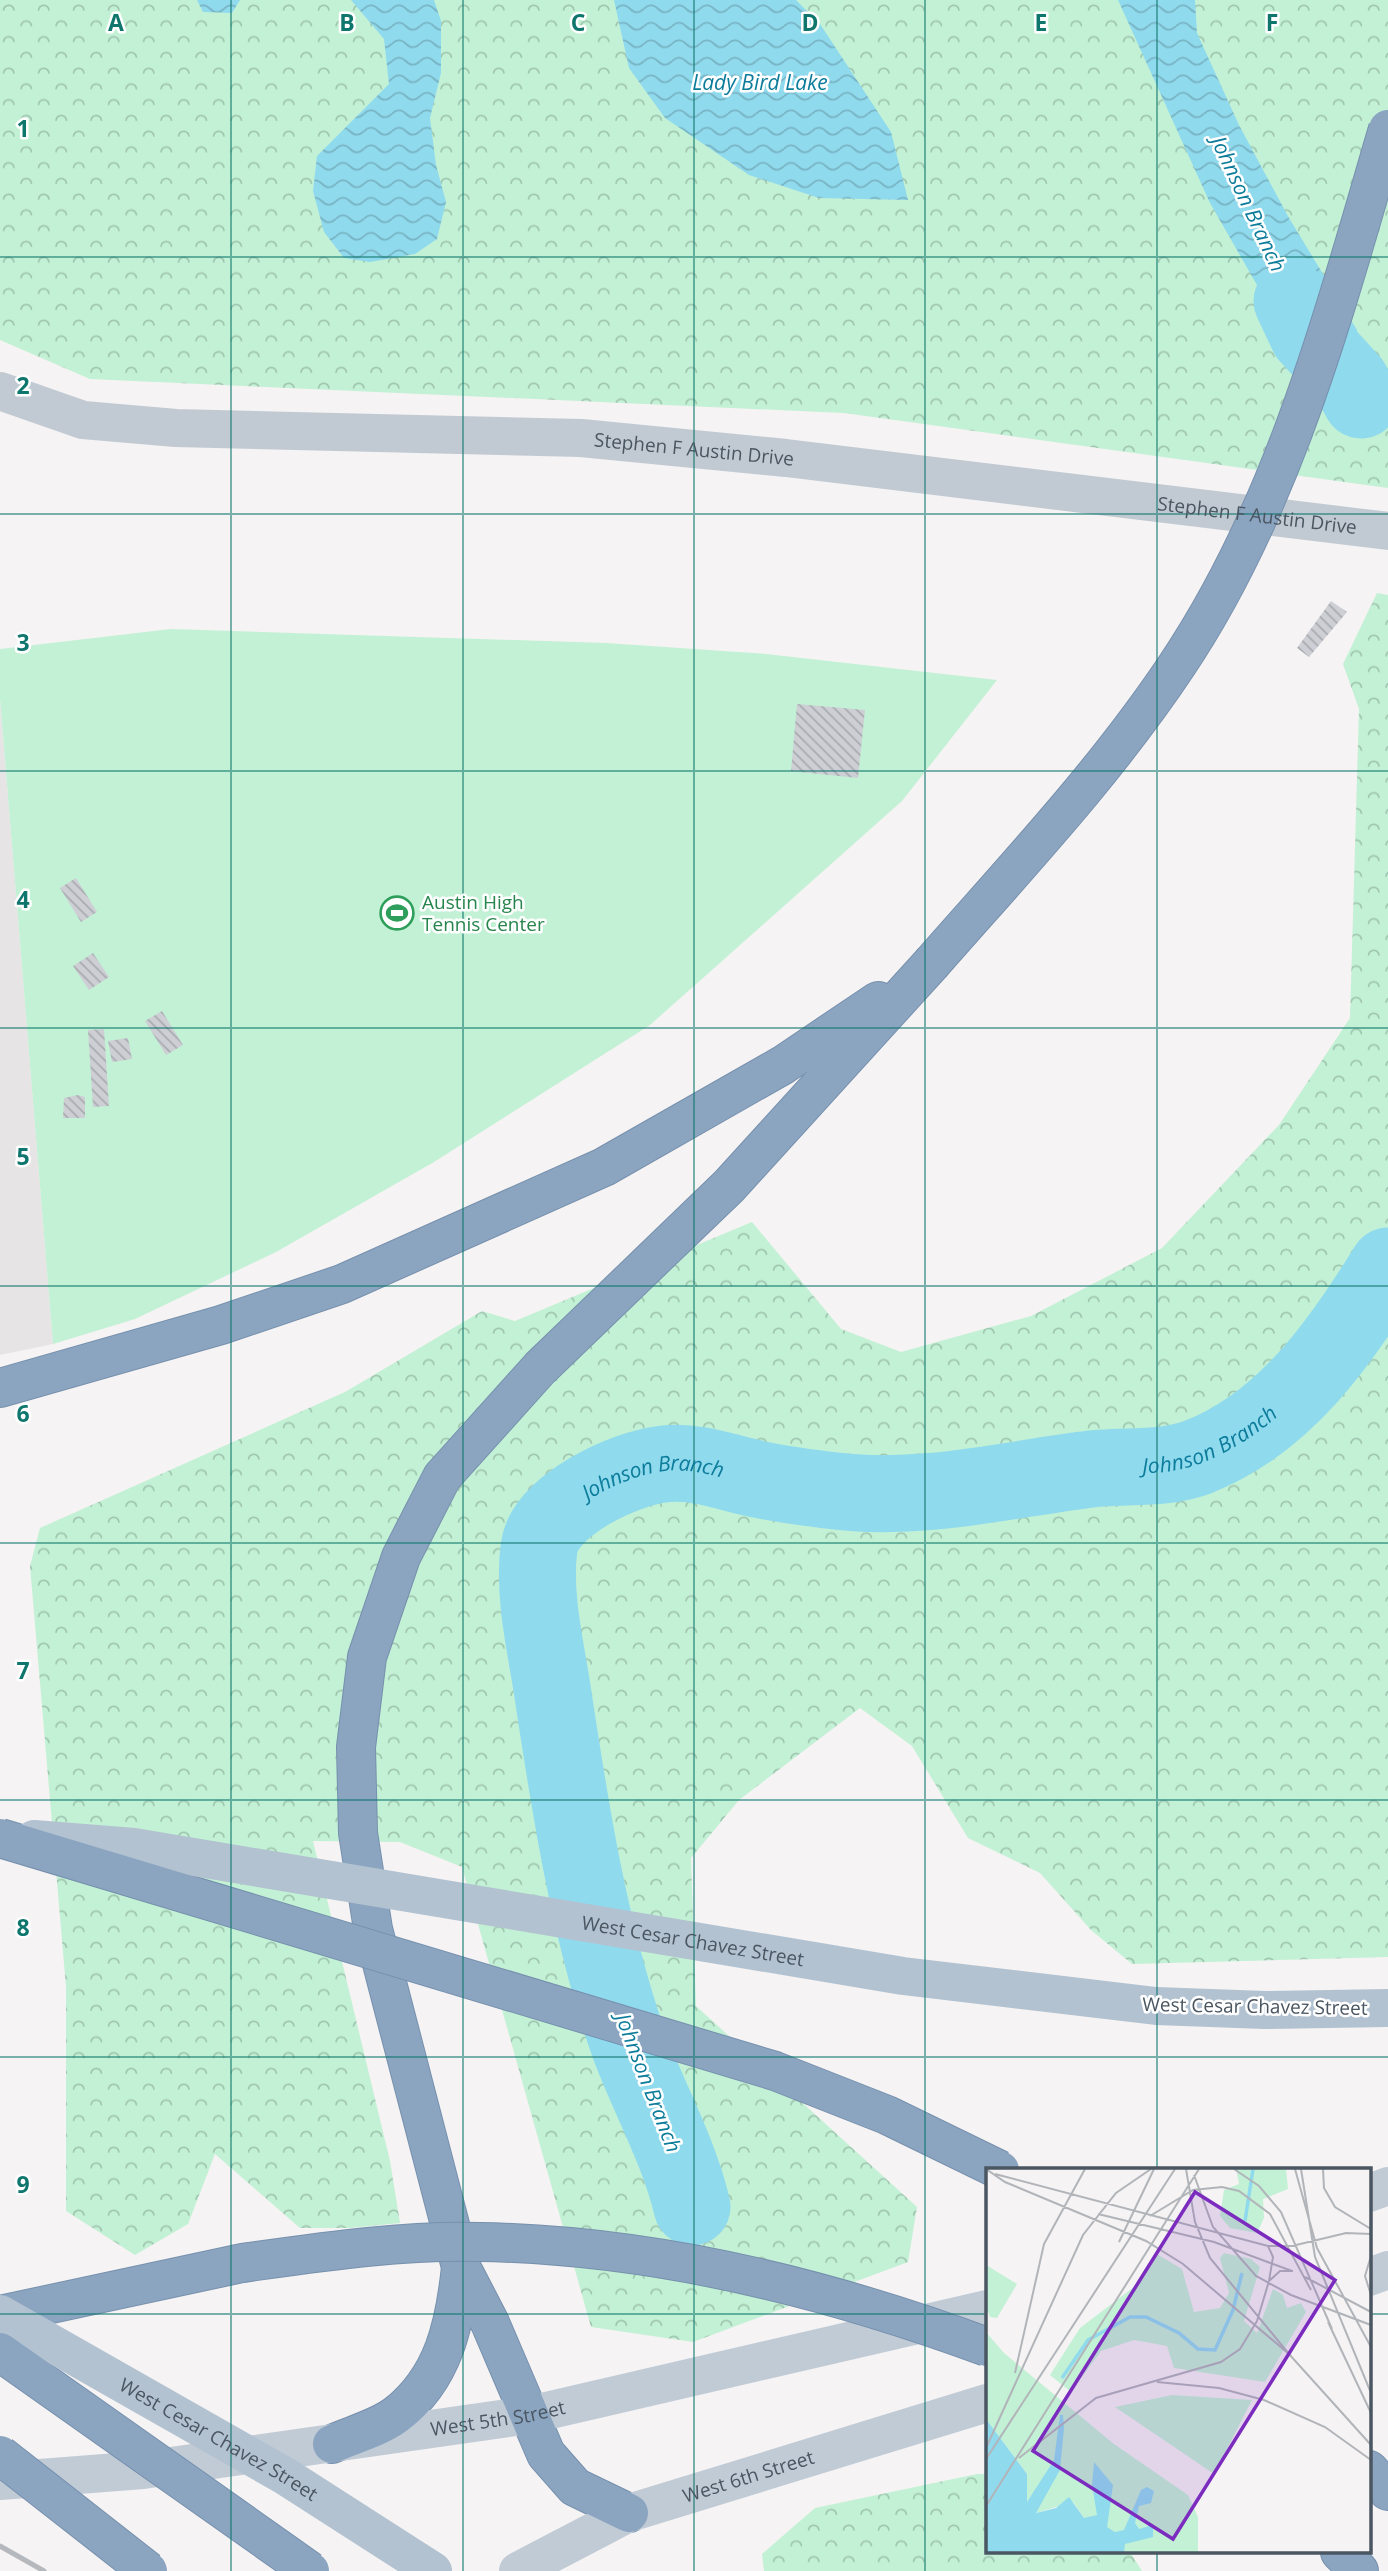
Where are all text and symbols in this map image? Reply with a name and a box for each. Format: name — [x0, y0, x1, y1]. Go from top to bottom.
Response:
text: A — [108, 6, 124, 38]
text: B — [339, 6, 355, 38]
text: C — [571, 6, 585, 38]
text: D — [801, 6, 819, 38]
text: E — [1035, 6, 1047, 38]
text: F — [1266, 6, 1278, 38]
water label: Lady Bird Lake — [692, 68, 828, 96]
text: 1 — [16, 112, 30, 144]
water label: Johnson Branch — [1204, 128, 1293, 276]
text: 2 — [16, 369, 30, 401]
street label: Stephen F Austin Drive — [593, 426, 795, 472]
street label: Stephen F Austin Drive — [1156, 490, 1358, 540]
text: 3 — [16, 626, 30, 658]
text: 4 — [16, 883, 30, 915]
place label: Austin High Tennis Center — [422, 889, 545, 937]
sports icon: Austin High Tennis Center — [378, 894, 416, 932]
text: 5 — [16, 1140, 30, 1172]
text: 6 — [16, 1397, 30, 1429]
water label: Johnson Branch — [1137, 1399, 1283, 1480]
water label: Johnson Branch — [573, 1448, 727, 1508]
text: 7 — [16, 1654, 30, 1686]
street label: West Cesar Chavez Street — [580, 1909, 806, 1972]
text: 8 — [16, 1911, 30, 1943]
street label: West Cesar Chavez Street — [1142, 1991, 1368, 2021]
water label: Johnson Branch — [608, 2005, 688, 2156]
text: 9 — [16, 2168, 30, 2200]
inset map — [986, 2168, 1370, 2554]
street label: West Cesar Chavez Street — [115, 2372, 323, 2507]
street label: West 5th Street — [429, 2394, 568, 2442]
street label: West 6th Street — [679, 2444, 817, 2509]

